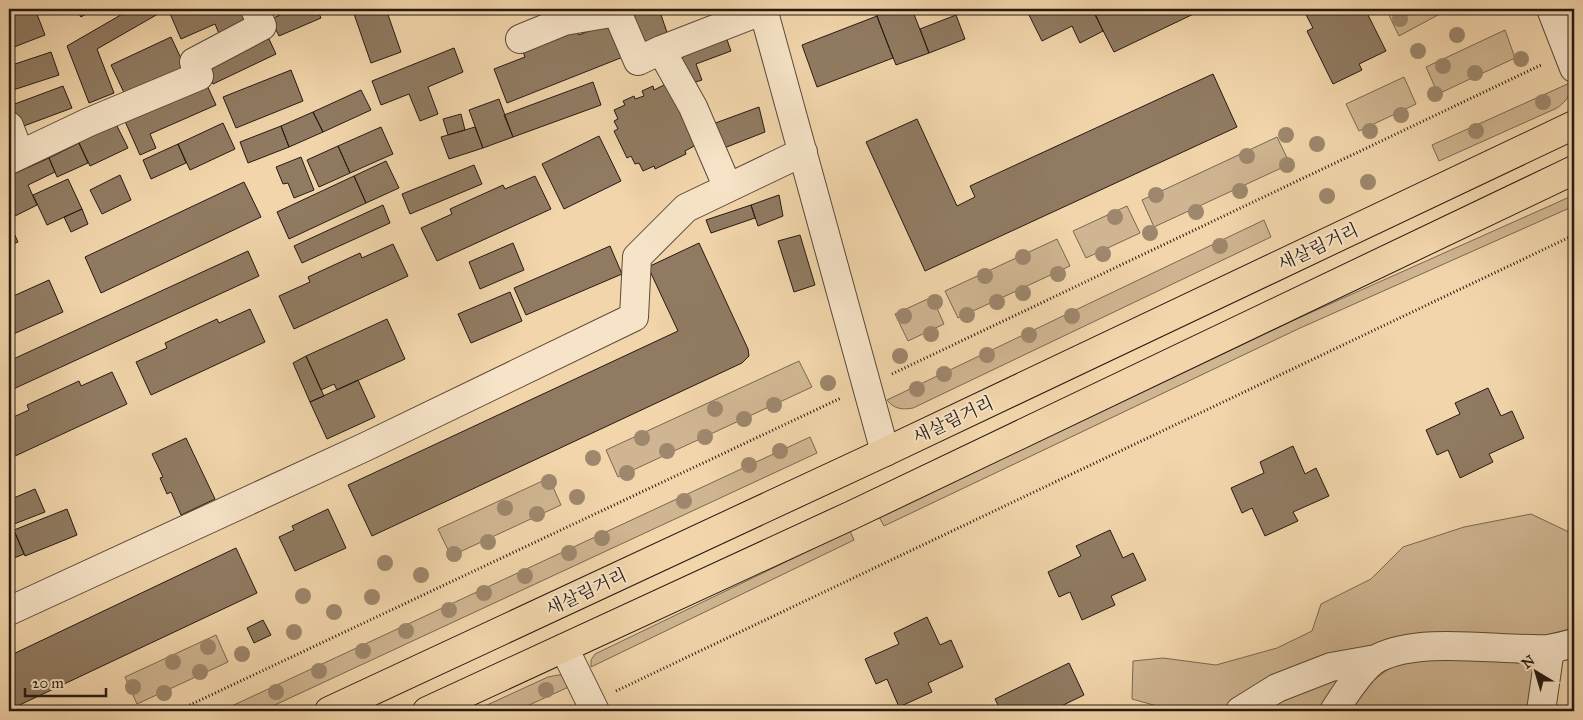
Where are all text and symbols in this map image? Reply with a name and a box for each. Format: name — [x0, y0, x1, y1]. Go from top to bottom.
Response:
street label: 새살림거리 — [1274, 219, 1362, 275]
street label: 새살림거리 — [909, 392, 997, 448]
street label: 새살림거리 — [542, 564, 630, 620]
north arrow — [1510, 648, 1560, 698]
text: N — [1518, 652, 1538, 673]
scale bar — [25, 665, 106, 697]
text: 20 m — [32, 674, 64, 692]

